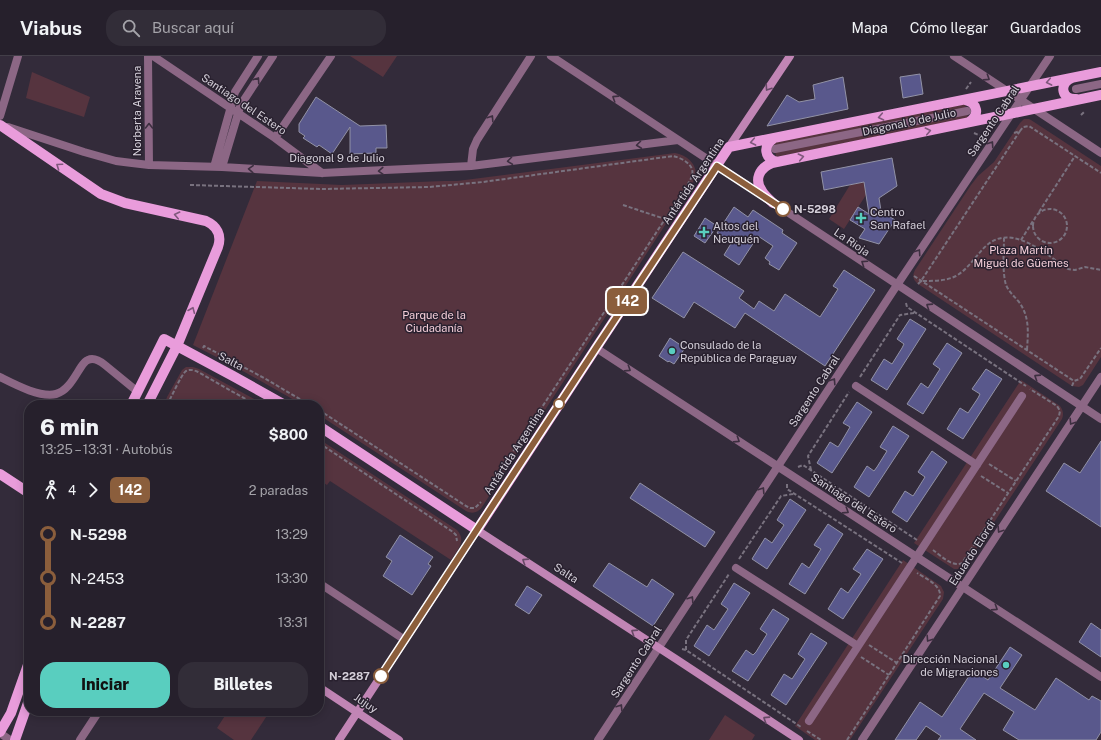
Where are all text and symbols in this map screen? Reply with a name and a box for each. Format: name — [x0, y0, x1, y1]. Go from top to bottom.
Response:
search box — [106, 10, 386, 46]
text: Viabus — [20, 17, 82, 39]
icon: search — [120, 17, 142, 39]
text: Buscar aquí — [152, 19, 234, 36]
text: Mapa — [852, 20, 888, 36]
text: Cómo llegar — [910, 20, 988, 36]
text: Guardados — [1010, 20, 1081, 36]
street label: Norberta Aravena — [131, 66, 143, 156]
street label: Santiago del Estero — [199, 71, 289, 137]
one-way arrow — [982, 73, 989, 80]
one-way arrow — [252, 77, 260, 84]
one-way arrow — [1046, 77, 1052, 86]
street label: Sargento Cabral — [965, 83, 1021, 159]
one-way arrow — [766, 84, 773, 91]
one-way arrow — [612, 96, 619, 103]
street label: Diagonal 9 de Julio — [861, 106, 957, 138]
one-way arrow — [877, 112, 884, 120]
one-way arrow — [486, 115, 494, 122]
one-way arrow — [145, 123, 153, 129]
one-way arrow — [925, 127, 931, 135]
street label: Antártida Argentina — [660, 136, 726, 226]
one-way arrow — [750, 138, 756, 146]
one-way arrow — [636, 140, 642, 149]
one-way arrow — [986, 141, 994, 148]
street label: Diagonal 9 de Julio — [289, 152, 385, 164]
one-way arrow — [797, 153, 804, 161]
one-way arrow — [507, 156, 513, 165]
one-way arrow — [56, 163, 63, 171]
one-way arrow — [248, 165, 254, 173]
one-way arrow — [378, 166, 384, 175]
marker: N-5298 — [775, 201, 791, 217]
place label: N-5298 — [794, 203, 836, 215]
place label: Centro San Rafael — [870, 206, 926, 231]
one-way arrow — [174, 211, 181, 220]
marker: Centro San Rafael — [855, 212, 867, 224]
place label: Altos del Neuquén — [713, 220, 759, 245]
marker: Altos del Neuquén — [698, 226, 710, 238]
street label: La Rioja — [832, 226, 872, 258]
park label: Plaza Martín Miguel de Güemes — [974, 244, 1069, 269]
one-way arrow — [913, 249, 921, 256]
one-way arrow — [861, 260, 868, 268]
line badge: 142 — [604, 288, 650, 314]
text: 142 — [615, 293, 639, 309]
one-way arrow — [926, 303, 933, 311]
one-way arrow — [188, 307, 196, 314]
park label: Parque de la Ciudadanía — [402, 309, 466, 334]
place label: Consulado de la República de Paraguay — [680, 339, 797, 364]
marker: Consulado de la República de Paraguay — [667, 346, 677, 356]
street label: Salta — [216, 349, 246, 373]
street label: Sargento Cabral — [786, 353, 842, 429]
one-way arrow — [624, 364, 631, 371]
one-way arrow — [1035, 375, 1042, 382]
one-way arrow — [829, 378, 836, 385]
unlabelled marker — [553, 398, 565, 410]
street label: Antártida Argentina — [481, 405, 547, 497]
text: 6 min — [40, 414, 99, 440]
one-way arrow — [1070, 417, 1077, 424]
text: $800 — [268, 426, 308, 443]
one-way arrow — [733, 435, 740, 443]
text: 13:25 – 13:31 · Autobús — [40, 442, 173, 457]
street label: Santiago del Estero — [809, 471, 899, 535]
icon: walk — [40, 479, 62, 501]
icon: forward — [82, 479, 104, 501]
text: 142 — [118, 482, 142, 498]
text: 4 — [68, 483, 76, 498]
text: 2 paradas — [249, 483, 308, 498]
one-way arrow — [757, 487, 765, 494]
one-way arrow — [842, 506, 849, 514]
street label: Eduardo Elordi — [947, 518, 997, 588]
text: N-5298 — [70, 526, 127, 543]
one-way arrow — [997, 526, 1005, 533]
text: 13:29 — [275, 527, 308, 542]
one-way arrow — [522, 558, 529, 566]
street label: Salta — [552, 561, 580, 585]
text: N-2453 — [70, 570, 124, 587]
text: 13:30 — [276, 571, 308, 586]
one-way arrow — [686, 596, 694, 603]
one-way arrow — [991, 603, 998, 611]
text: N-2287 — [70, 614, 126, 631]
text: 13:31 — [278, 615, 308, 630]
street label: Sargento Cabral — [608, 624, 664, 700]
one-way arrow — [631, 629, 638, 637]
one-way arrow — [926, 634, 933, 641]
place label: Dirección Nacional de Migraciones — [902, 653, 998, 678]
marker: Dirección Nacional de Migraciones — [1001, 660, 1011, 670]
button: Iniciar — [40, 662, 170, 708]
button: Billetes — [178, 662, 308, 708]
marker: N-2287 — [373, 668, 389, 684]
place label: N-2287 — [329, 670, 370, 682]
street label: Jujuy — [352, 691, 380, 715]
one-way arrow — [615, 705, 622, 712]
one-way arrow — [764, 716, 771, 723]

